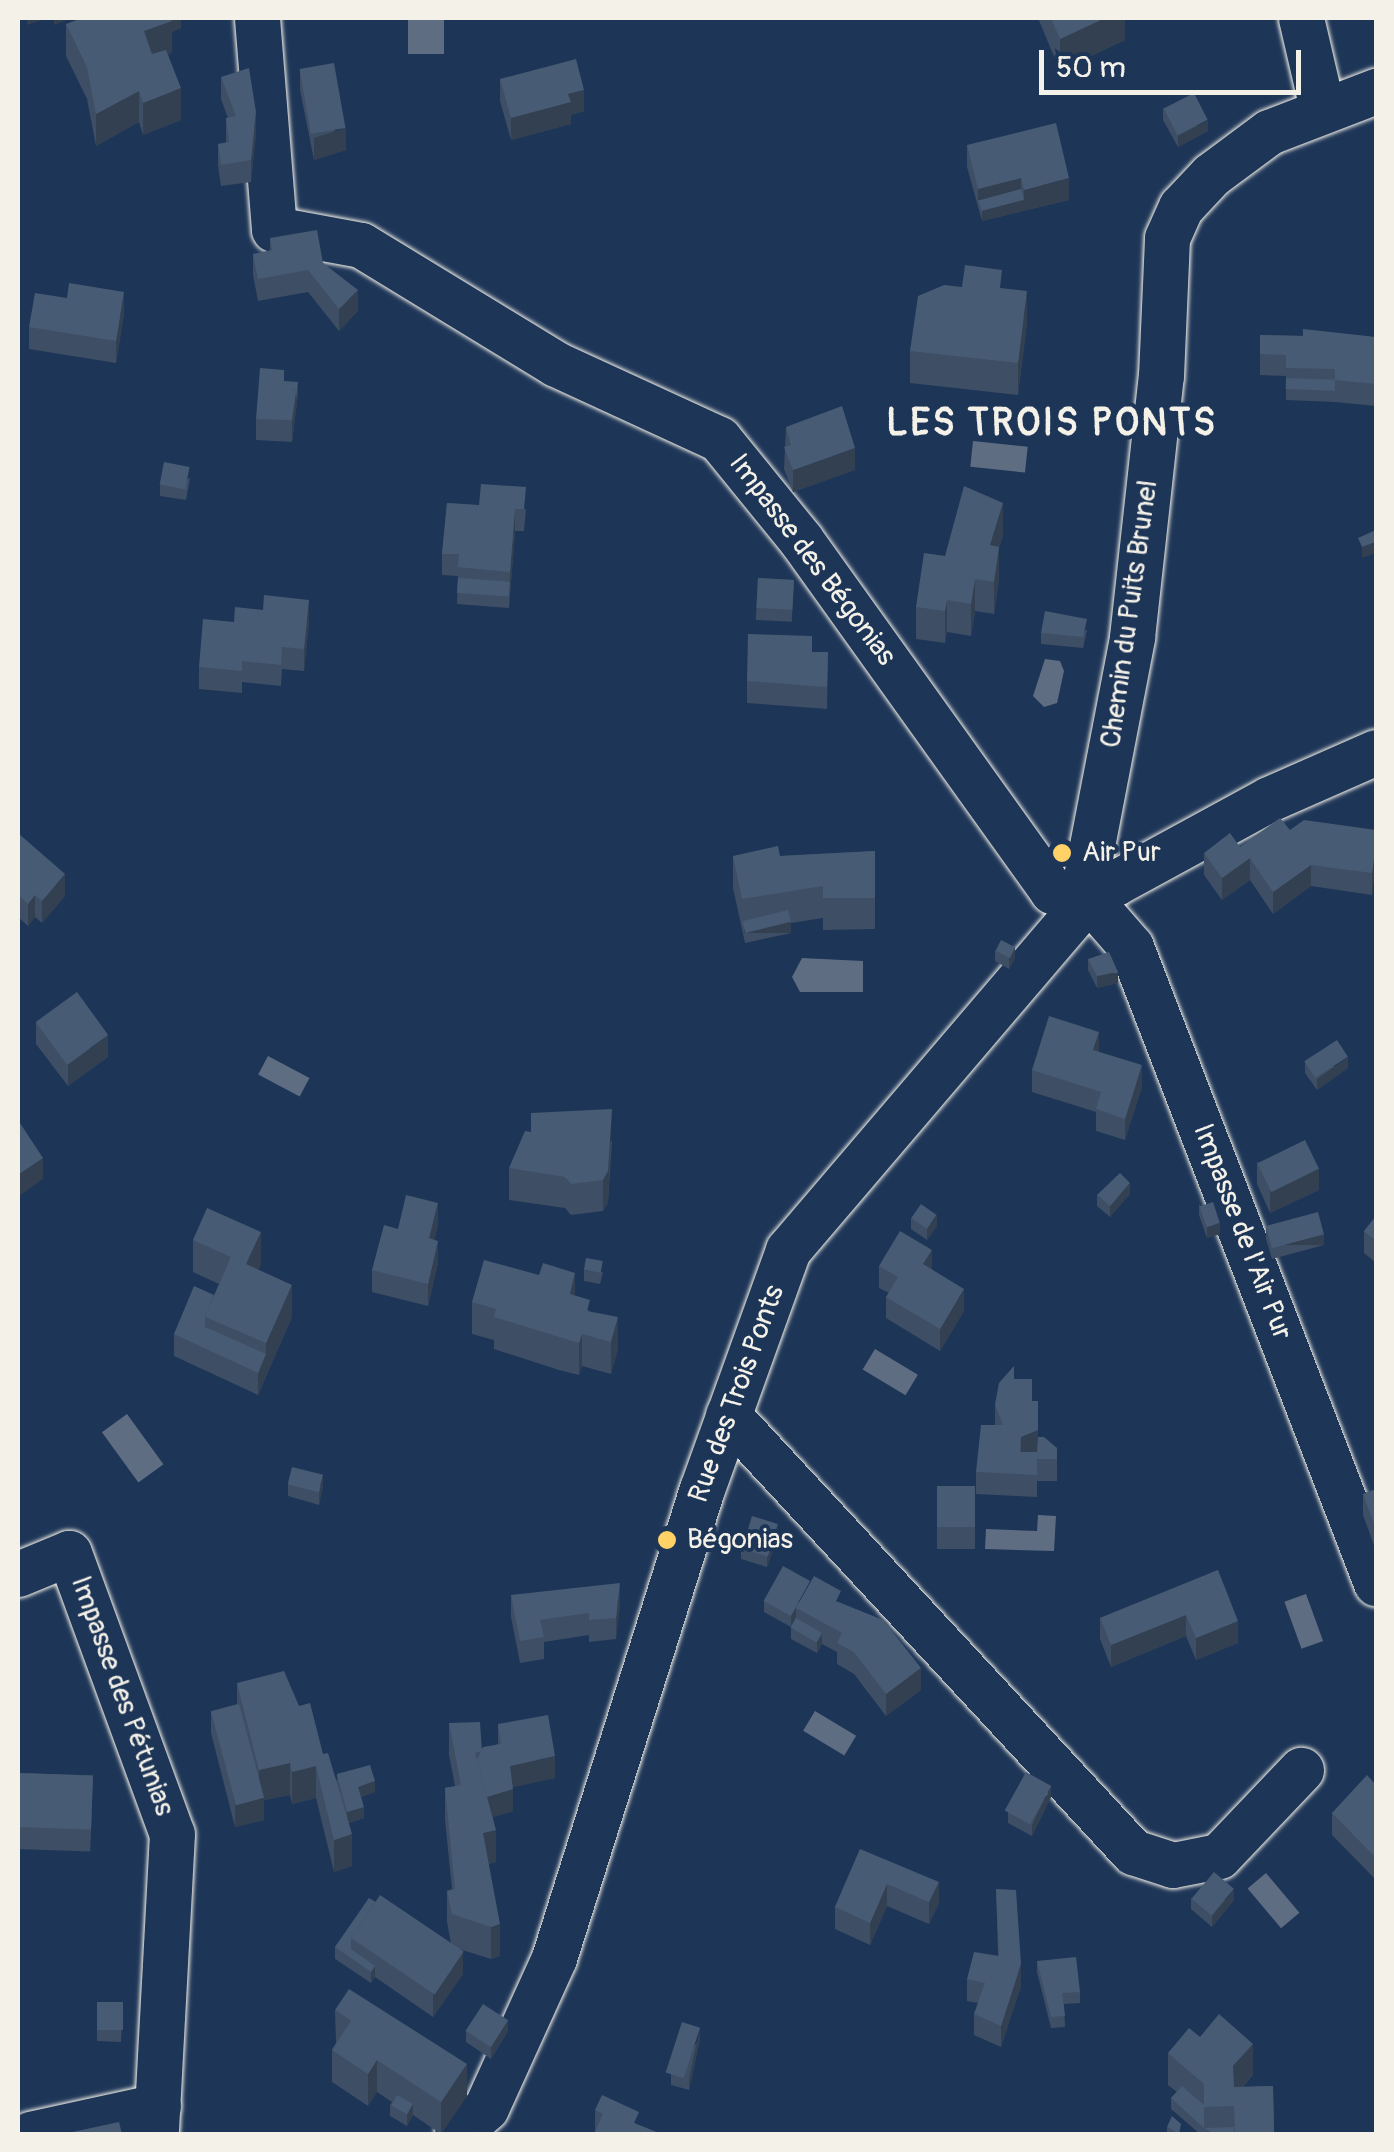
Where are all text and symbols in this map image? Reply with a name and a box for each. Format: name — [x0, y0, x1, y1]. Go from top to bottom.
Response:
scale bar — [1044, 30, 1306, 92]
text: 50 m — [1056, 49, 1126, 86]
district label: LES TROIS PONTS — [886, 401, 1218, 447]
street label: Impasse des Bégonias — [721, 448, 903, 672]
street label: Chemin du Puits Brunel — [1095, 478, 1165, 750]
place label: Air Pur — [1082, 836, 1161, 870]
marker: Air Pur — [1051, 842, 1073, 864]
street label: Impasse de l'Air Pur — [1185, 1119, 1299, 1345]
street label: Rue des Trois Ponts — [682, 1281, 792, 1507]
place label: Bégonias — [687, 1523, 793, 1557]
marker: Bégonias — [656, 1529, 678, 1551]
street label: Impasse des Pétunias — [63, 1572, 181, 1820]

